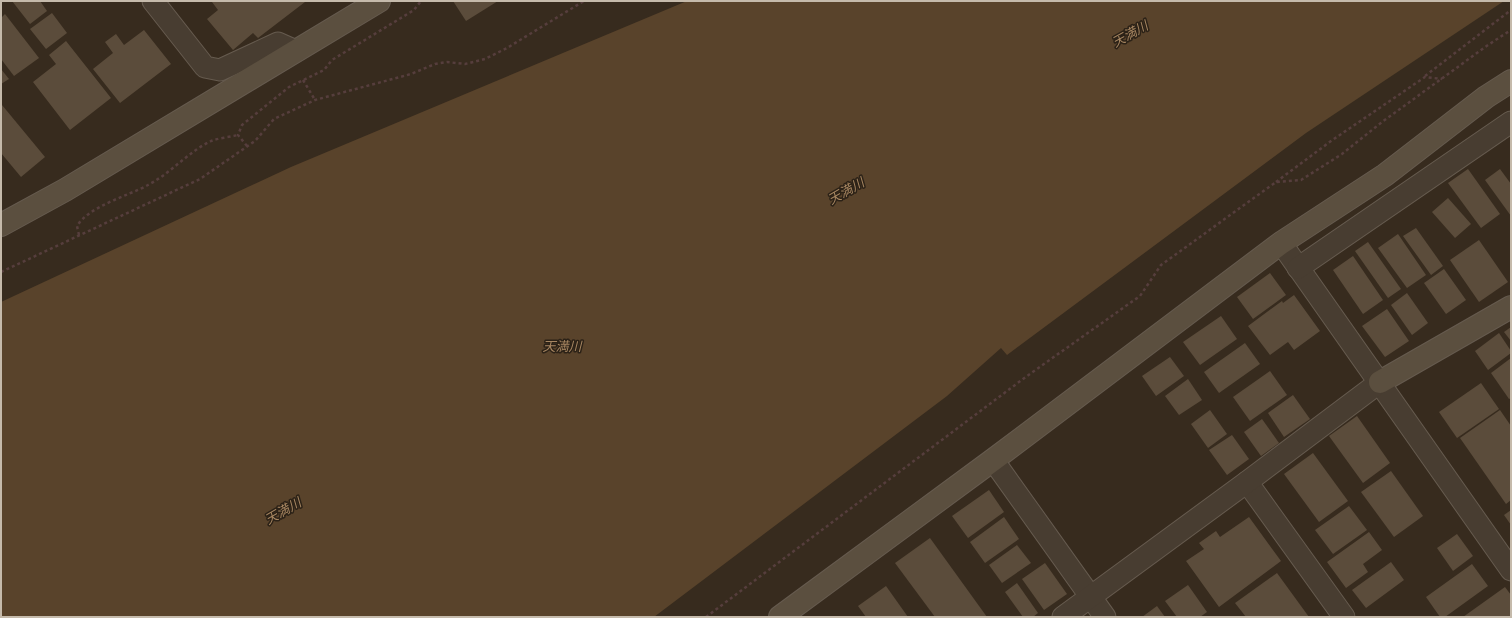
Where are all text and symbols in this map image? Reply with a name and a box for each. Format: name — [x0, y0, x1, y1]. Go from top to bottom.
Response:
water label: 天満川 — [1109, 16, 1153, 51]
water label: 天満川 — [825, 173, 869, 208]
water label: 天満川 — [542, 338, 583, 355]
water label: 天満川 — [262, 493, 306, 528]

